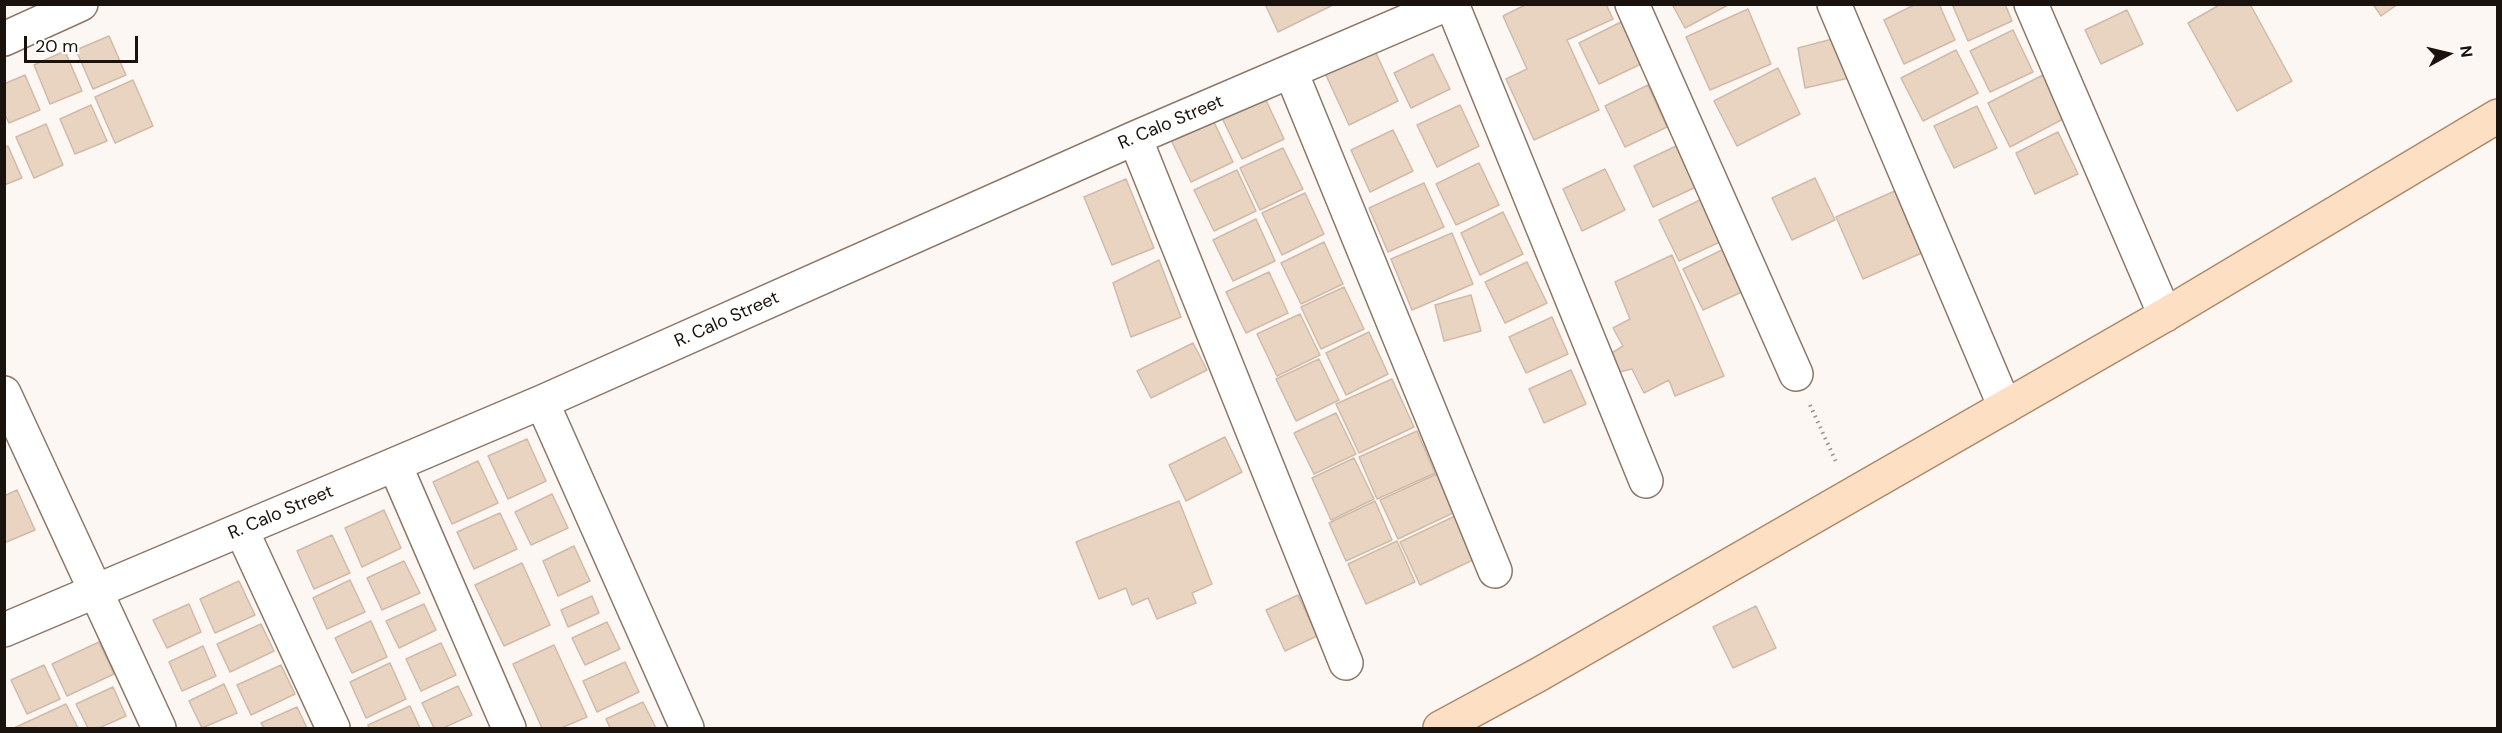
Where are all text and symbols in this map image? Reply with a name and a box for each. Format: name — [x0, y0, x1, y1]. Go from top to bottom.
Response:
scale bar — [27, 24, 141, 62]
north arrow — [2418, 24, 2478, 84]
text: 20 m — [35, 34, 78, 58]
text: N — [2455, 44, 2478, 59]
street label: R. Calo Street — [1115, 91, 1227, 155]
street label: R. Calo Street — [671, 287, 783, 353]
street label: R. Calo Street — [225, 481, 337, 545]

